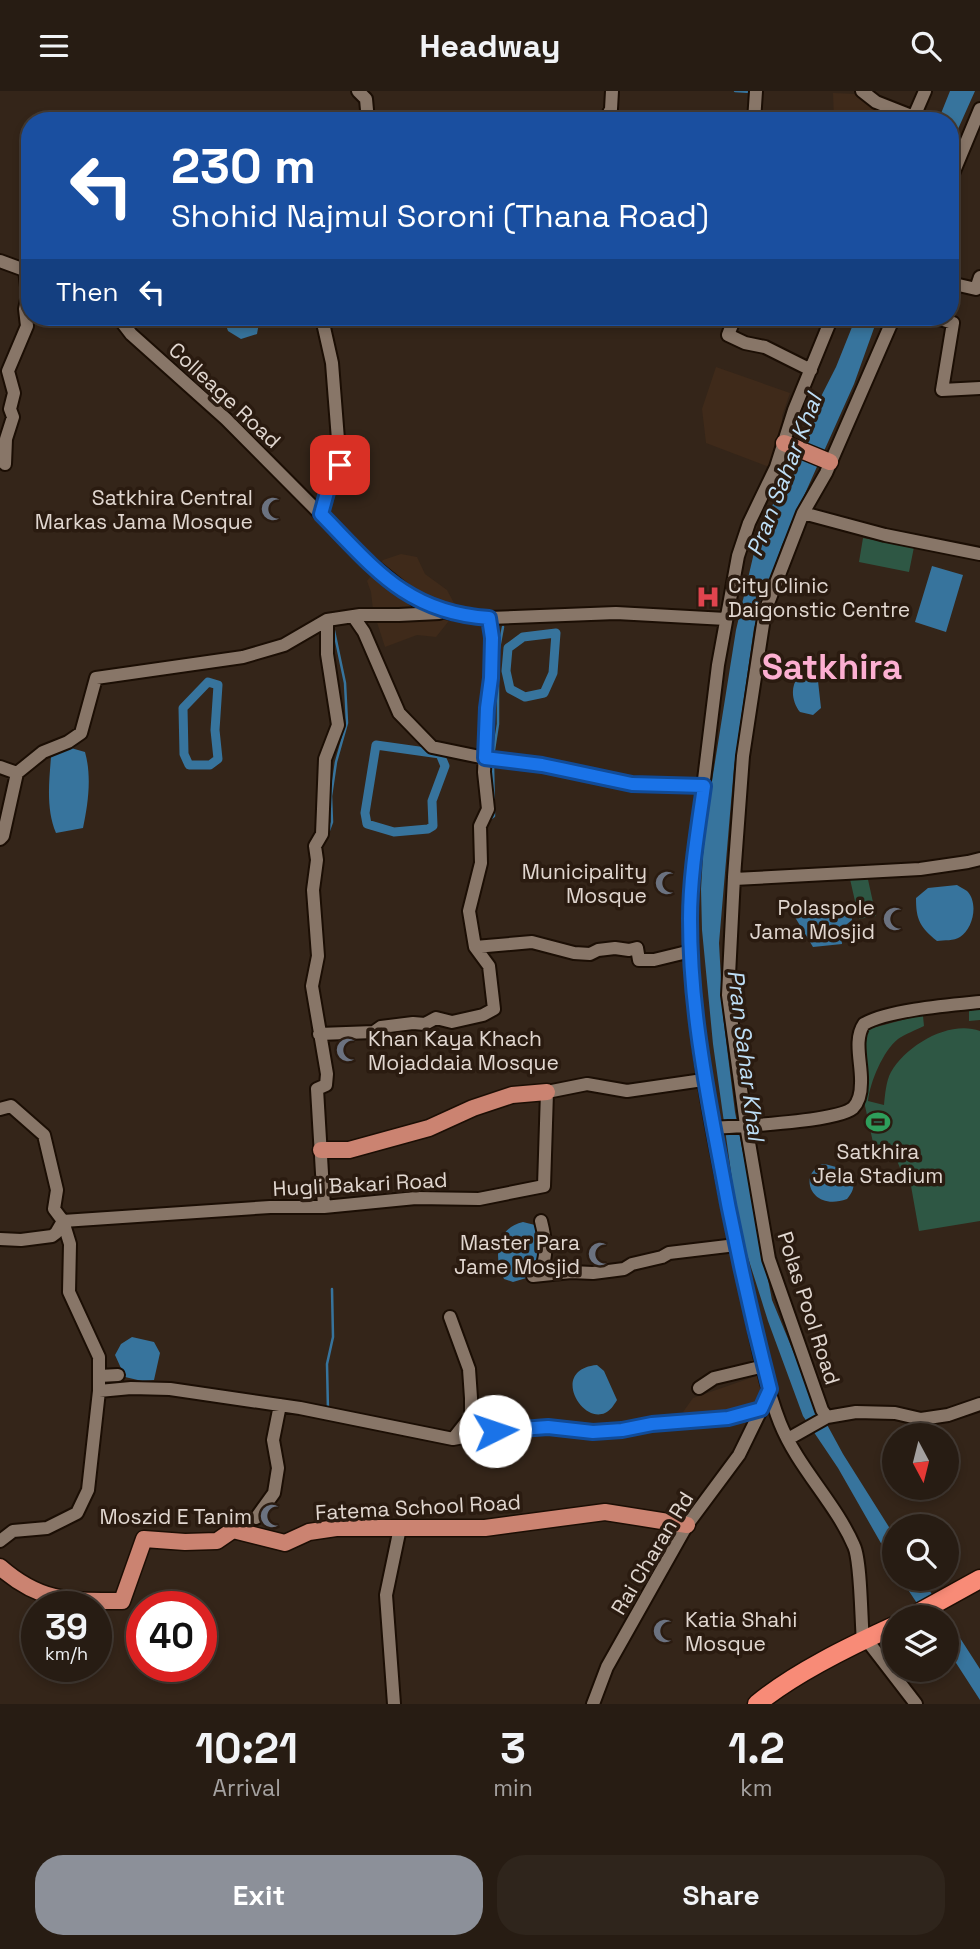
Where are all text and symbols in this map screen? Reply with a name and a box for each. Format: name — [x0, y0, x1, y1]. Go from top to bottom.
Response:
text: Headway — [420, 26, 560, 66]
icon: menu — [35, 27, 73, 65]
icon: search — [907, 27, 945, 65]
text: 230 m — [171, 135, 316, 197]
icon: left — [56, 140, 147, 231]
text: Shohid Najmul Soroni (Thana Road) — [171, 196, 709, 236]
icon: left — [133, 273, 171, 311]
text: Then — [56, 275, 119, 309]
street label: Colleage Road — [163, 336, 287, 454]
water label: Pran Sahar Khal — [739, 387, 830, 560]
pin — [310, 435, 370, 495]
icon: arrive — [321, 446, 359, 484]
place label: Satkhira Central Markas Jama Mosque — [35, 484, 253, 535]
mosque icon: Satkhira Central Markas Jama Mosque — [259, 495, 287, 523]
place label: City Clinic Daigonstic Centre — [728, 572, 910, 623]
hospital icon: City Clinic Daigonstic Centre — [694, 583, 722, 611]
district label: Satkhira — [762, 645, 902, 689]
place label: Municipality Mosque — [522, 858, 647, 909]
mosque icon: Municipality Mosque — [653, 869, 681, 897]
place label: Polaspole Jama Mosjid — [749, 894, 875, 945]
mosque icon: Polaspole Jama Mosjid — [881, 905, 909, 933]
water label: Pran Sahar Khal — [721, 968, 772, 1144]
place label: Khan Kaya Khach Mojaddaia Mosque — [368, 1025, 559, 1076]
mosque icon: Khan Kaya Khach Mojaddaia Mosque — [334, 1036, 362, 1064]
sports icon: Satkhira Jela Stadium — [864, 1108, 892, 1136]
place label: Satkhira Jela Stadium — [813, 1138, 943, 1189]
street label: Hugli Bakari Road — [272, 1166, 448, 1202]
street label: Polas Pool Road — [772, 1228, 846, 1388]
place label: Master Para Jame Mosjid — [454, 1229, 580, 1280]
mosque icon: Master Para Jame Mosjid — [586, 1240, 614, 1268]
position arrow — [458, 1394, 532, 1468]
north arrow — [882, 1423, 959, 1500]
map controls — [882, 1423, 959, 1682]
street label: Rai Charan Rd — [605, 1486, 699, 1620]
street label: Fatema School Road — [314, 1488, 522, 1526]
mosque icon: Moszid E Tanim — [258, 1502, 286, 1530]
place label: Moszid E Tanim — [99, 1503, 252, 1530]
button: search — [882, 1514, 959, 1591]
speed limit sign: 40 — [126, 1591, 217, 1682]
text: 39 — [45, 1605, 88, 1649]
button: layers — [882, 1605, 959, 1682]
place label: Katia Shahi Mosque — [685, 1606, 797, 1657]
mosque icon: Katia Shahi Mosque — [651, 1617, 679, 1645]
text: km/h — [45, 1642, 88, 1665]
text: 10:21 — [195, 1722, 298, 1775]
text: 3 — [500, 1722, 526, 1775]
text: 1.2 — [728, 1722, 785, 1775]
text: Arrival — [212, 1773, 281, 1803]
text: min — [493, 1773, 533, 1803]
text: km — [740, 1773, 773, 1803]
button: Exit — [35, 1855, 483, 1935]
button: Share — [497, 1855, 945, 1935]

